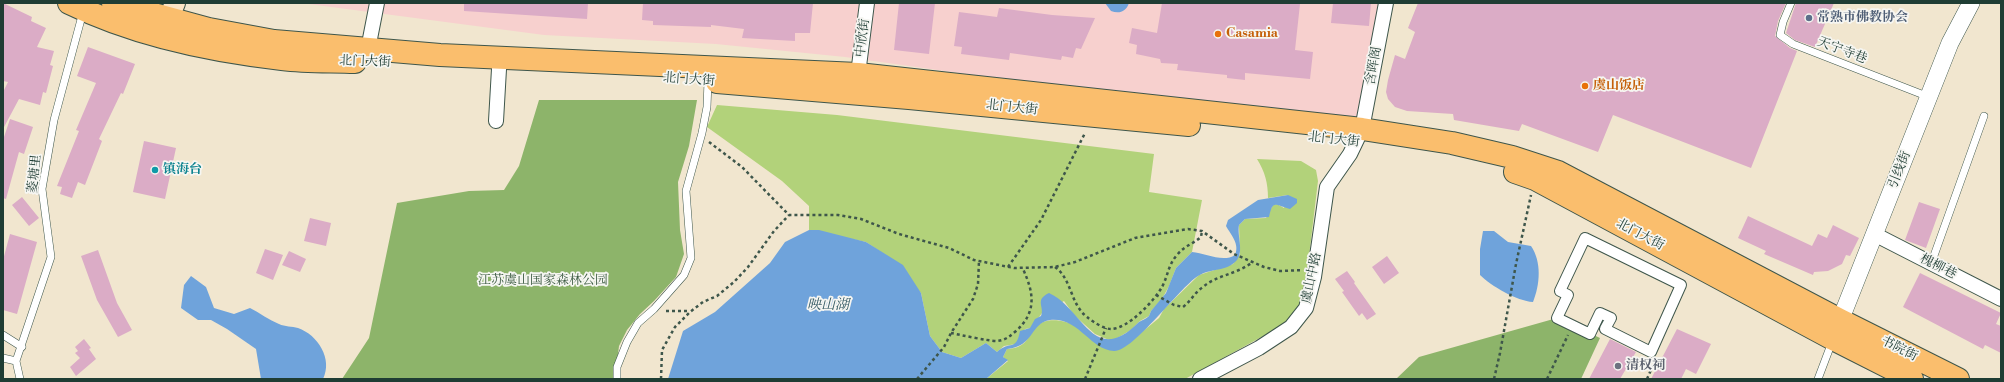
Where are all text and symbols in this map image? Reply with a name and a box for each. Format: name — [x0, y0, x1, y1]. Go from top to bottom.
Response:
place label: 常熟市佛教协会 — [1817, 10, 1908, 26]
marker: 常熟市佛教协会 — [1804, 13, 1814, 23]
street label: 中欣街 — [853, 18, 873, 58]
place label: Casamia — [1226, 26, 1278, 42]
marker: Casamia — [1213, 29, 1223, 39]
street label: 天宁寺巷 — [1815, 34, 1869, 68]
street label: 含晖阁 — [1363, 45, 1385, 87]
street label: 北门大街 — [339, 53, 391, 71]
street label: 北门大街 — [663, 70, 715, 90]
place label: 虞山饭店 — [1593, 78, 1645, 94]
marker: 虞山饭店 — [1580, 81, 1590, 91]
street label: 北门大街 — [985, 98, 1039, 118]
street label: 北门大街 — [1307, 130, 1361, 150]
street label: 引线街 — [1885, 149, 1915, 191]
street label: 菱塘里 — [25, 154, 45, 194]
place label: 镇海台 — [163, 162, 202, 178]
marker: 镇海台 — [150, 165, 160, 175]
street label: 北门大街 — [1613, 216, 1667, 254]
street label: 虞山中路 — [1299, 251, 1325, 305]
street label: 槐柳巷 — [1917, 251, 1959, 283]
park label: 江苏虞山国家森林公园 — [478, 273, 608, 289]
water label: 映山湖 — [807, 298, 849, 314]
street label: 书院街 — [1878, 333, 1920, 365]
place label: 清权祠 — [1626, 358, 1665, 374]
marker: 清权祠 — [1613, 361, 1623, 371]

